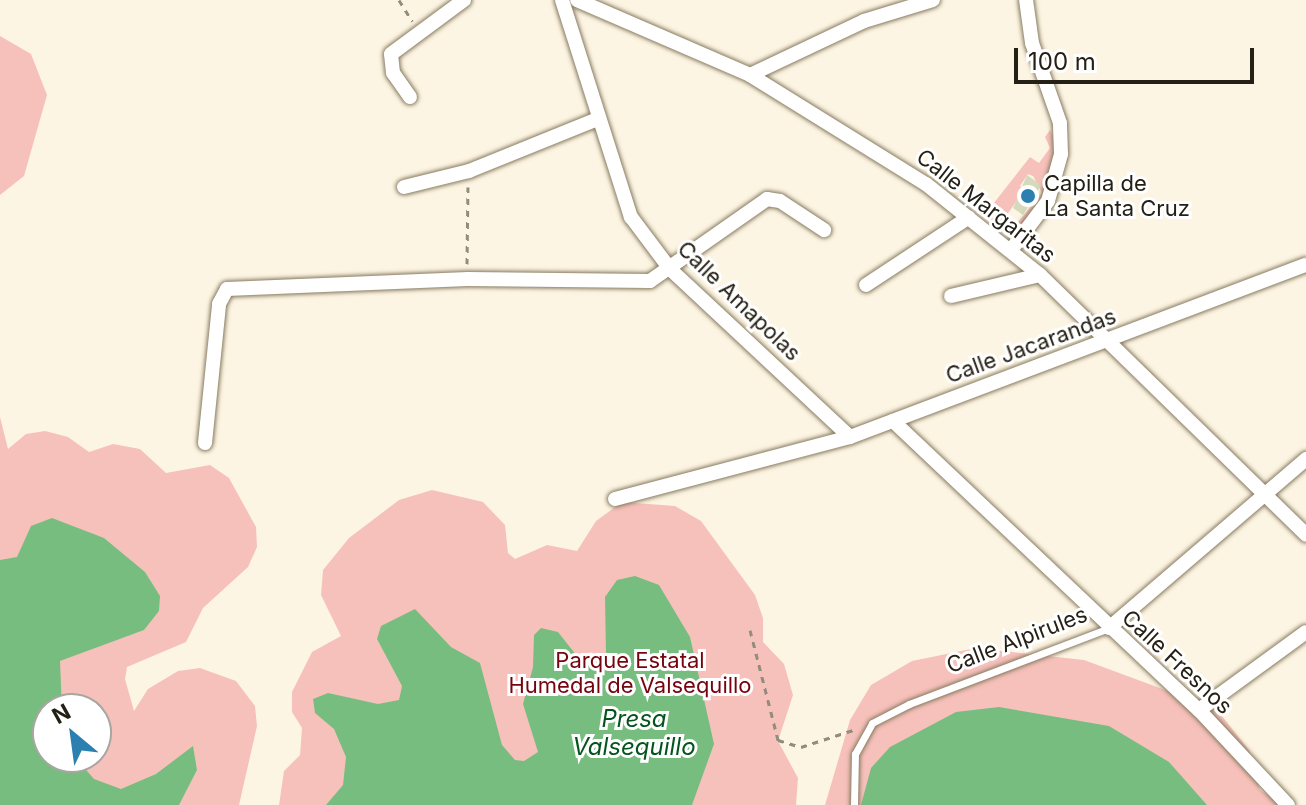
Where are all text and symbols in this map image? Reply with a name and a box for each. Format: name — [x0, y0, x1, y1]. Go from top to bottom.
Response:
scale bar — [1018, 32, 1258, 82]
text: 100 m — [1028, 47, 1096, 76]
street label: Calle Margaritas — [911, 143, 1061, 269]
place label: Capilla de La Santa Cruz — [1044, 170, 1190, 222]
marker: Capilla de La Santa Cruz — [1019, 187, 1037, 205]
street label: Calle Amapolas — [672, 236, 806, 366]
street label: Calle Jacarandas — [942, 303, 1120, 389]
street label: Calle Alpirules — [943, 601, 1091, 679]
street label: Calle Fresnos — [1117, 604, 1237, 720]
park label: Parque Estatal Humedal de Valsequillo — [508, 647, 752, 698]
north arrow — [32, 693, 112, 773]
text: N — [48, 698, 75, 729]
water label: Presa Valsequillo — [572, 705, 696, 761]

